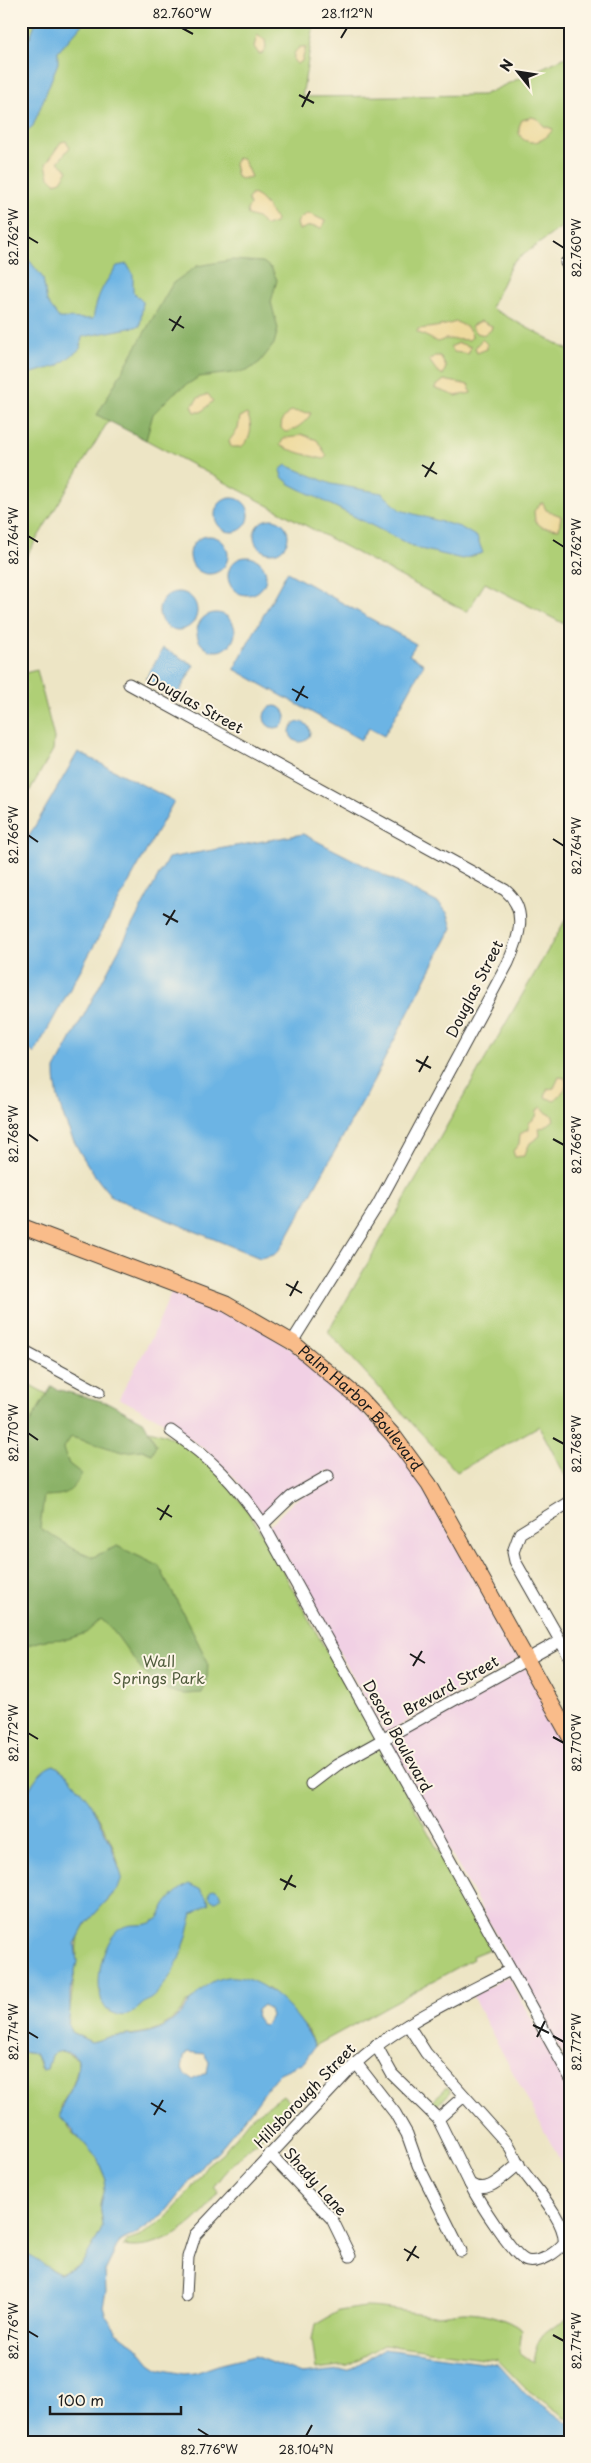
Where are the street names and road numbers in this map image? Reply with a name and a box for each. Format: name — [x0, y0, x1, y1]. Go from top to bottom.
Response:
street label: Douglas Street — [143, 667, 248, 739]
street label: Douglas Street — [439, 936, 508, 1041]
street label: Palm Harbor Boulevard — [294, 1339, 429, 1475]
street label: Brevard Street — [398, 1649, 502, 1721]
street label: Desoto Boulevard — [358, 1675, 439, 1796]
street label: Hillsborough Street — [248, 2037, 360, 2153]
street label: Shady Lane — [279, 2142, 353, 2220]

